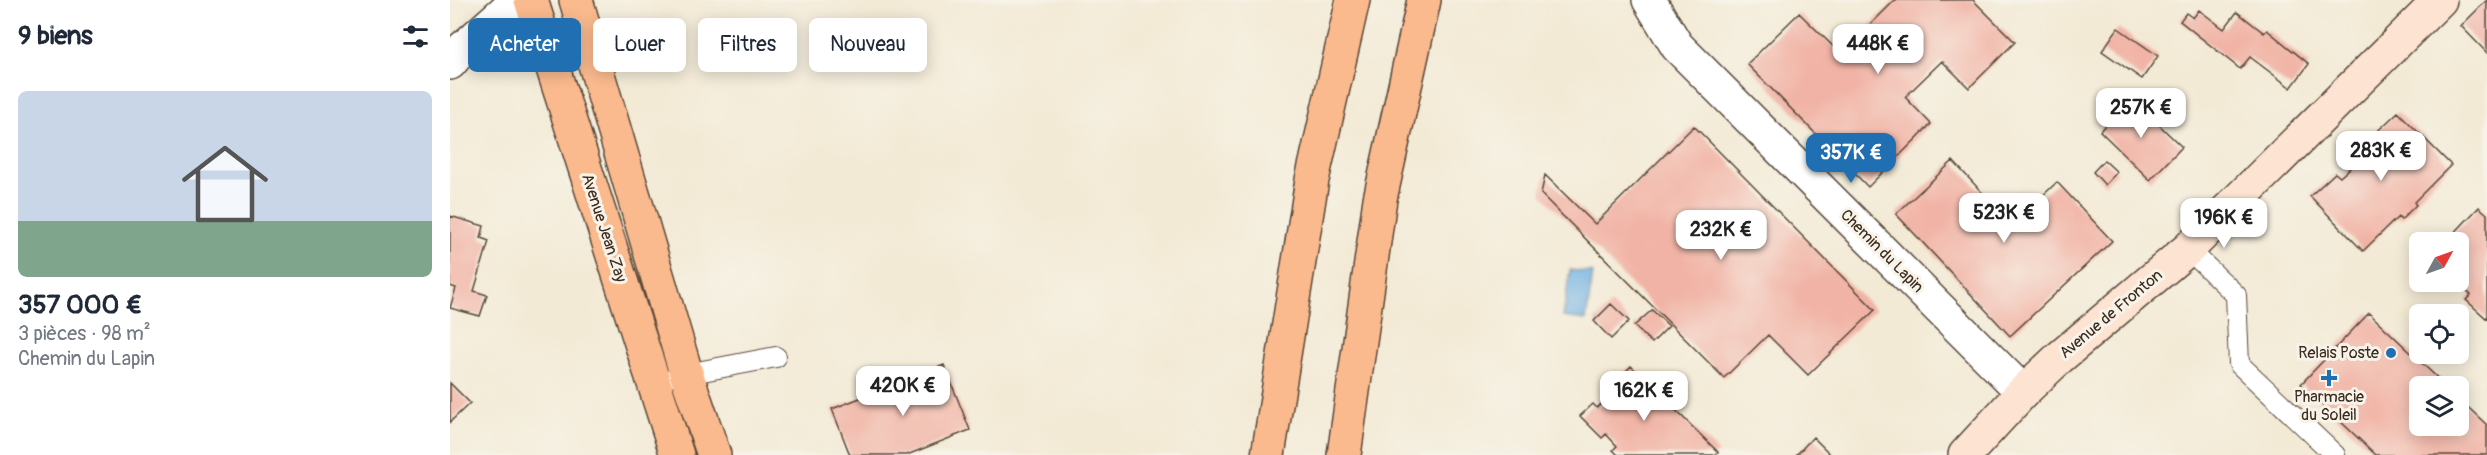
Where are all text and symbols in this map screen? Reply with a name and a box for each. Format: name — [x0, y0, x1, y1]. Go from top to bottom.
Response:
chip: Acheter — [468, 18, 581, 72]
chip: Louer — [593, 18, 686, 72]
chip: Filtres — [698, 18, 797, 72]
chip: Nouveau — [809, 18, 927, 72]
text: 9 biens — [18, 20, 93, 52]
icon: filters — [399, 20, 432, 53]
pin: 448K € — [1829, 24, 1927, 75]
text: 448K € — [1847, 31, 1909, 56]
pin: 257K € — [2092, 88, 2190, 139]
text: 257K € — [2110, 95, 2172, 120]
icon: home — [171, 130, 279, 238]
pin: 283K € — [2332, 131, 2430, 182]
pin: 357K € — [1802, 133, 1900, 184]
text: 283K € — [2350, 138, 2412, 163]
text: 357K € — [1820, 140, 1882, 165]
street label: Avenue Jean Zay — [577, 171, 631, 285]
pin: 523K € — [1955, 193, 2053, 244]
pin: 196K € — [2175, 198, 2273, 249]
text: 523K € — [1973, 200, 2035, 225]
street label: Chemin du Lapin — [1836, 205, 1928, 297]
text: 196K € — [2194, 205, 2254, 230]
pin: 232K € — [1672, 210, 1770, 261]
text: 232K € — [1690, 217, 1752, 242]
north arrow — [2409, 232, 2469, 292]
map controls — [2409, 232, 2469, 436]
street label: Avenue de Fronton — [2055, 265, 2167, 363]
text: 357 000 € — [18, 289, 142, 321]
button: locate — [2409, 304, 2469, 364]
text: 3 pièces · 98 m² — [18, 321, 151, 346]
place label: Relais Poste — [2298, 343, 2379, 363]
text: Chemin du Lapin — [18, 346, 155, 371]
marker: Relais Poste — [2384, 346, 2398, 360]
pin: 420K € — [854, 366, 952, 417]
pin: 162K € — [1595, 371, 1693, 422]
marker: Pharmacie du Soleil — [2322, 371, 2336, 385]
text: 420K € — [870, 373, 936, 398]
button: layers — [2409, 376, 2469, 436]
text: 162K € — [1614, 378, 1674, 403]
place label: Pharmacie du Soleil — [2294, 387, 2364, 425]

